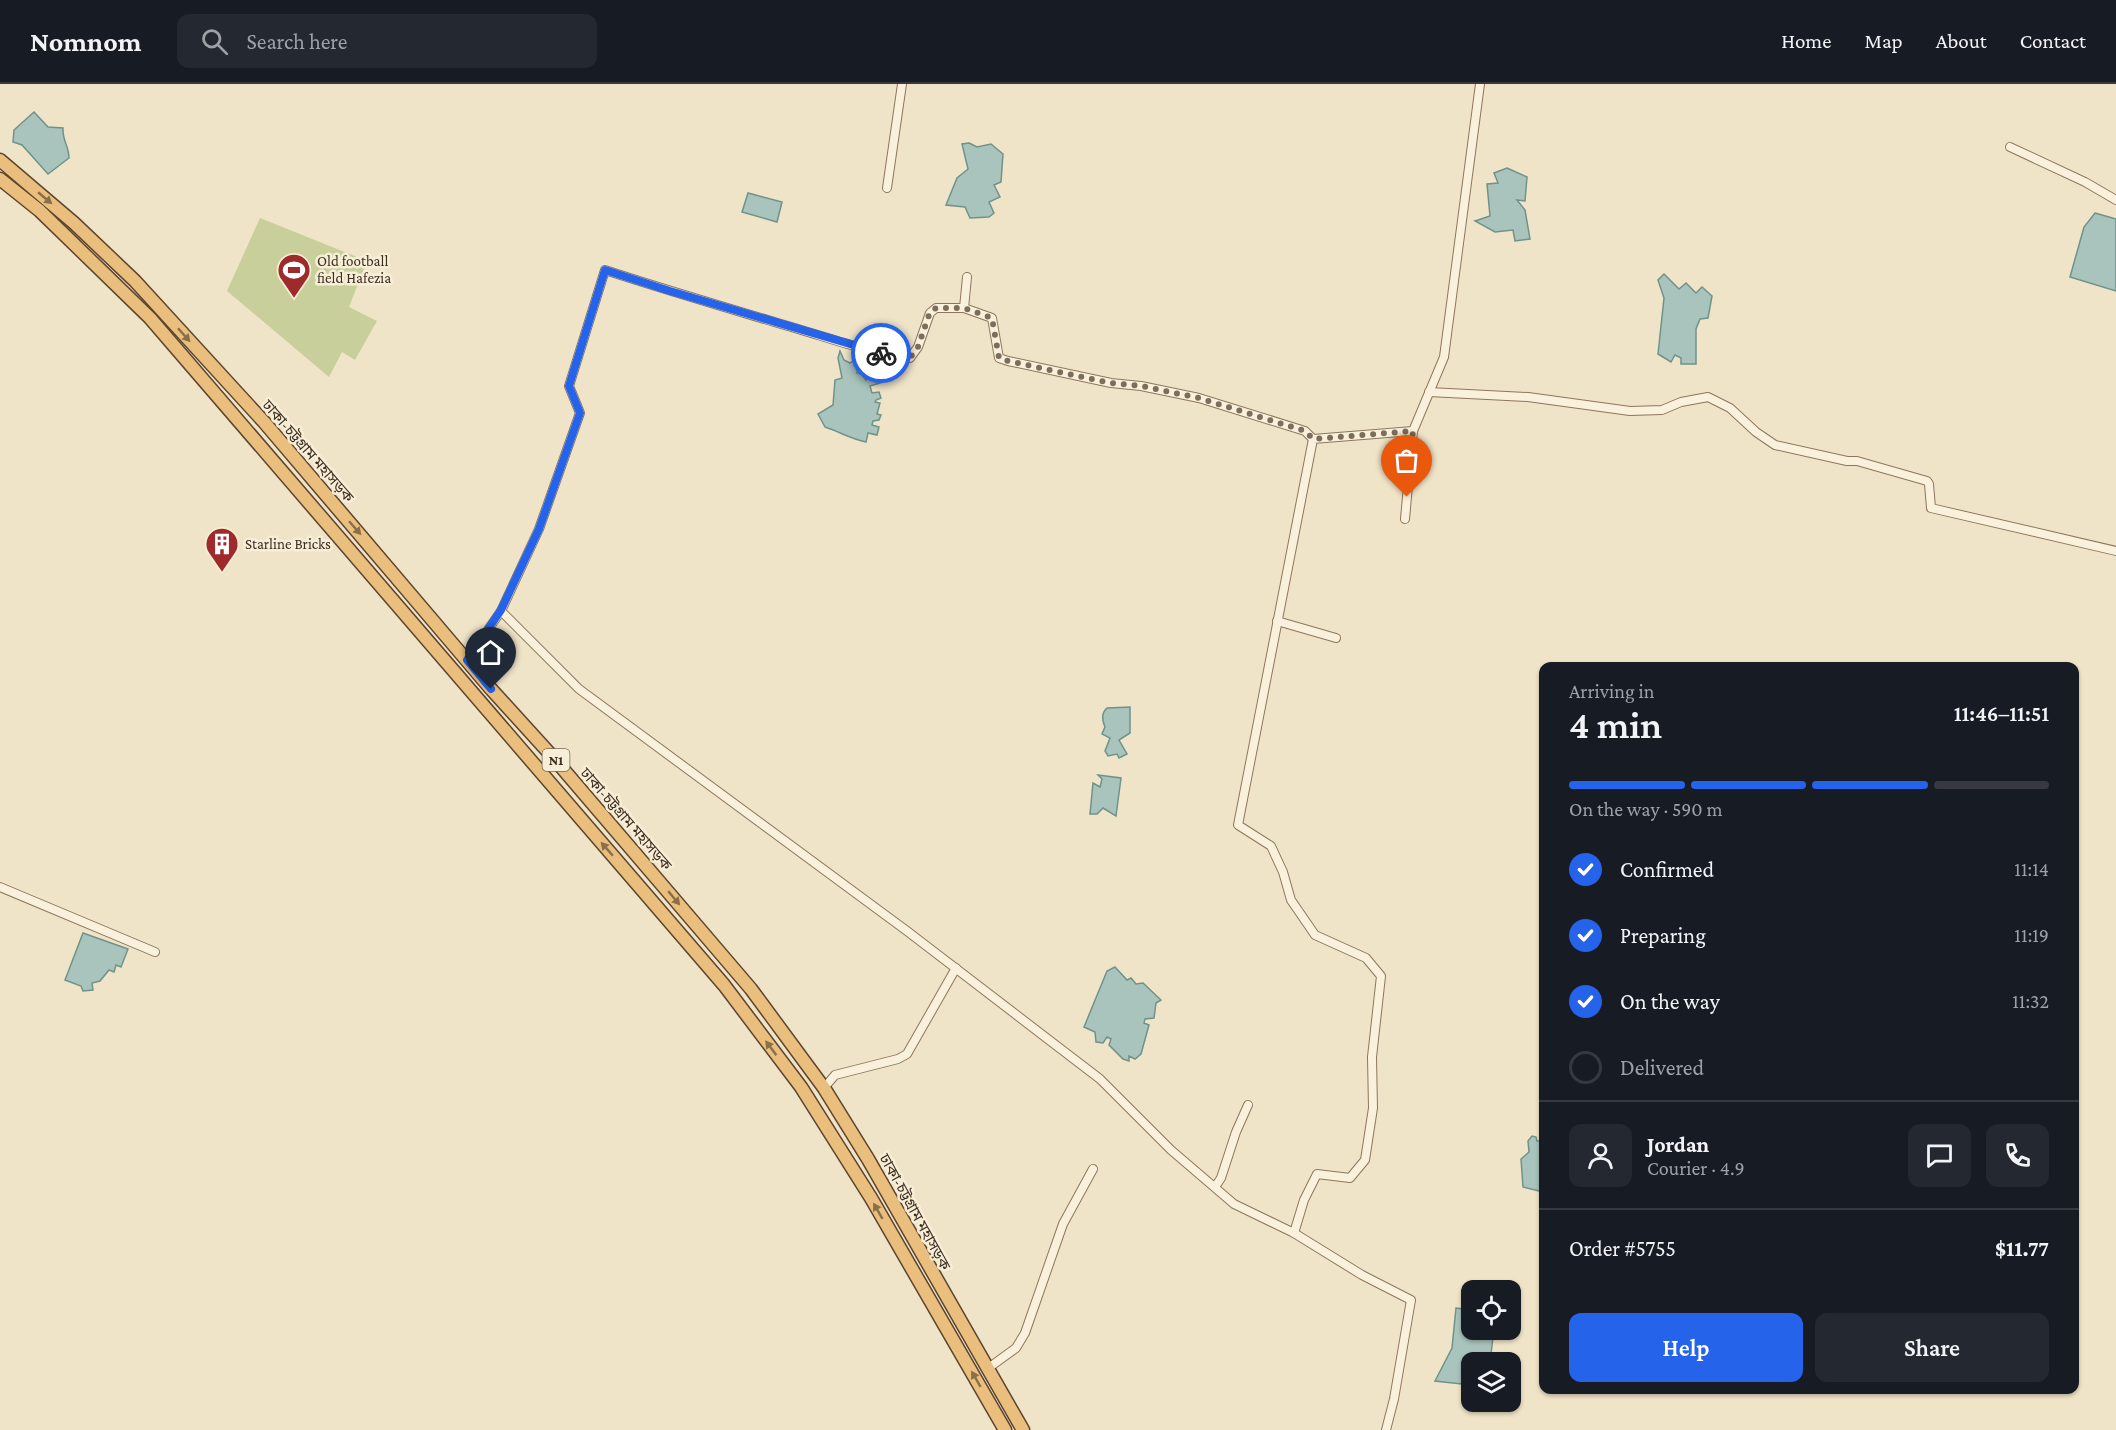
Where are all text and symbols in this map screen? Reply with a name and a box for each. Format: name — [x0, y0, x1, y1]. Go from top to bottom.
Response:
search box — [177, 14, 597, 68]
icon: search — [198, 25, 231, 58]
text: Nomnom — [30, 26, 141, 57]
text: Search here — [246, 29, 347, 54]
text: Home — [1781, 29, 1831, 53]
text: Map — [1864, 29, 1903, 53]
text: About — [1936, 29, 1987, 53]
text: Contact — [2020, 29, 2086, 53]
one-way arrow — [37, 191, 52, 204]
sports icon: Old football field Hafezia — [276, 252, 312, 299]
place label: Old football field Hafezia — [317, 253, 391, 286]
courier — [851, 323, 911, 383]
one-way arrow — [176, 328, 190, 342]
icon: bike — [865, 337, 898, 370]
street label: ঢাকা-চট্টগ্রাম মহাসড়ক — [259, 396, 357, 506]
pin — [1381, 435, 1432, 497]
icon: bag — [1390, 444, 1423, 477]
one-way arrow — [348, 520, 361, 536]
building icon: Starline Bricks — [204, 526, 240, 573]
place label: Starline Bricks — [245, 536, 331, 552]
pin — [465, 627, 516, 689]
icon: home — [474, 636, 507, 669]
text: Arriving in — [1569, 680, 1654, 702]
text: 11:46–11:51 — [1954, 701, 2049, 726]
text: 4 min — [1569, 703, 1662, 746]
road number: N1 — [542, 749, 570, 771]
street label: ঢাকা-চট্টগ্রাম মহাসড়ক — [577, 764, 675, 874]
text: On the way · 590 m — [1569, 798, 1722, 820]
one-way arrow — [601, 842, 614, 857]
icon: check — [1569, 853, 1602, 886]
text: Confirmed — [1620, 857, 1714, 882]
text: 11:14 — [2014, 858, 2049, 880]
one-way arrow — [668, 890, 681, 906]
icon: check — [1569, 919, 1602, 952]
text: Preparing — [1620, 923, 1706, 948]
text: 11:19 — [2014, 924, 2049, 946]
icon: check — [1569, 985, 1602, 1018]
text: On the way — [1620, 989, 1720, 1014]
text: 11:32 — [2012, 990, 2049, 1012]
one-way arrow — [766, 1040, 778, 1055]
text: Delivered — [1620, 1055, 1704, 1080]
button: person — [1569, 1124, 1632, 1187]
button: chat — [1908, 1124, 1971, 1187]
button: phone — [1986, 1124, 2049, 1187]
text: Jordan — [1647, 1132, 1709, 1157]
street label: ঢাকা-চট্টগ্রাম মহাসড়ক — [876, 1150, 954, 1273]
text: Courier · 4.9 — [1647, 1157, 1745, 1179]
one-way arrow — [873, 1202, 883, 1219]
text: Order #5755 — [1569, 1236, 1676, 1261]
text: $11.77 — [1995, 1236, 2049, 1261]
map controls — [1461, 1280, 1521, 1412]
button: locate — [1461, 1280, 1521, 1340]
button: Help — [1569, 1313, 1803, 1382]
button: Share — [1815, 1313, 2049, 1382]
button: layers — [1461, 1352, 1521, 1412]
one-way arrow — [970, 1371, 981, 1387]

